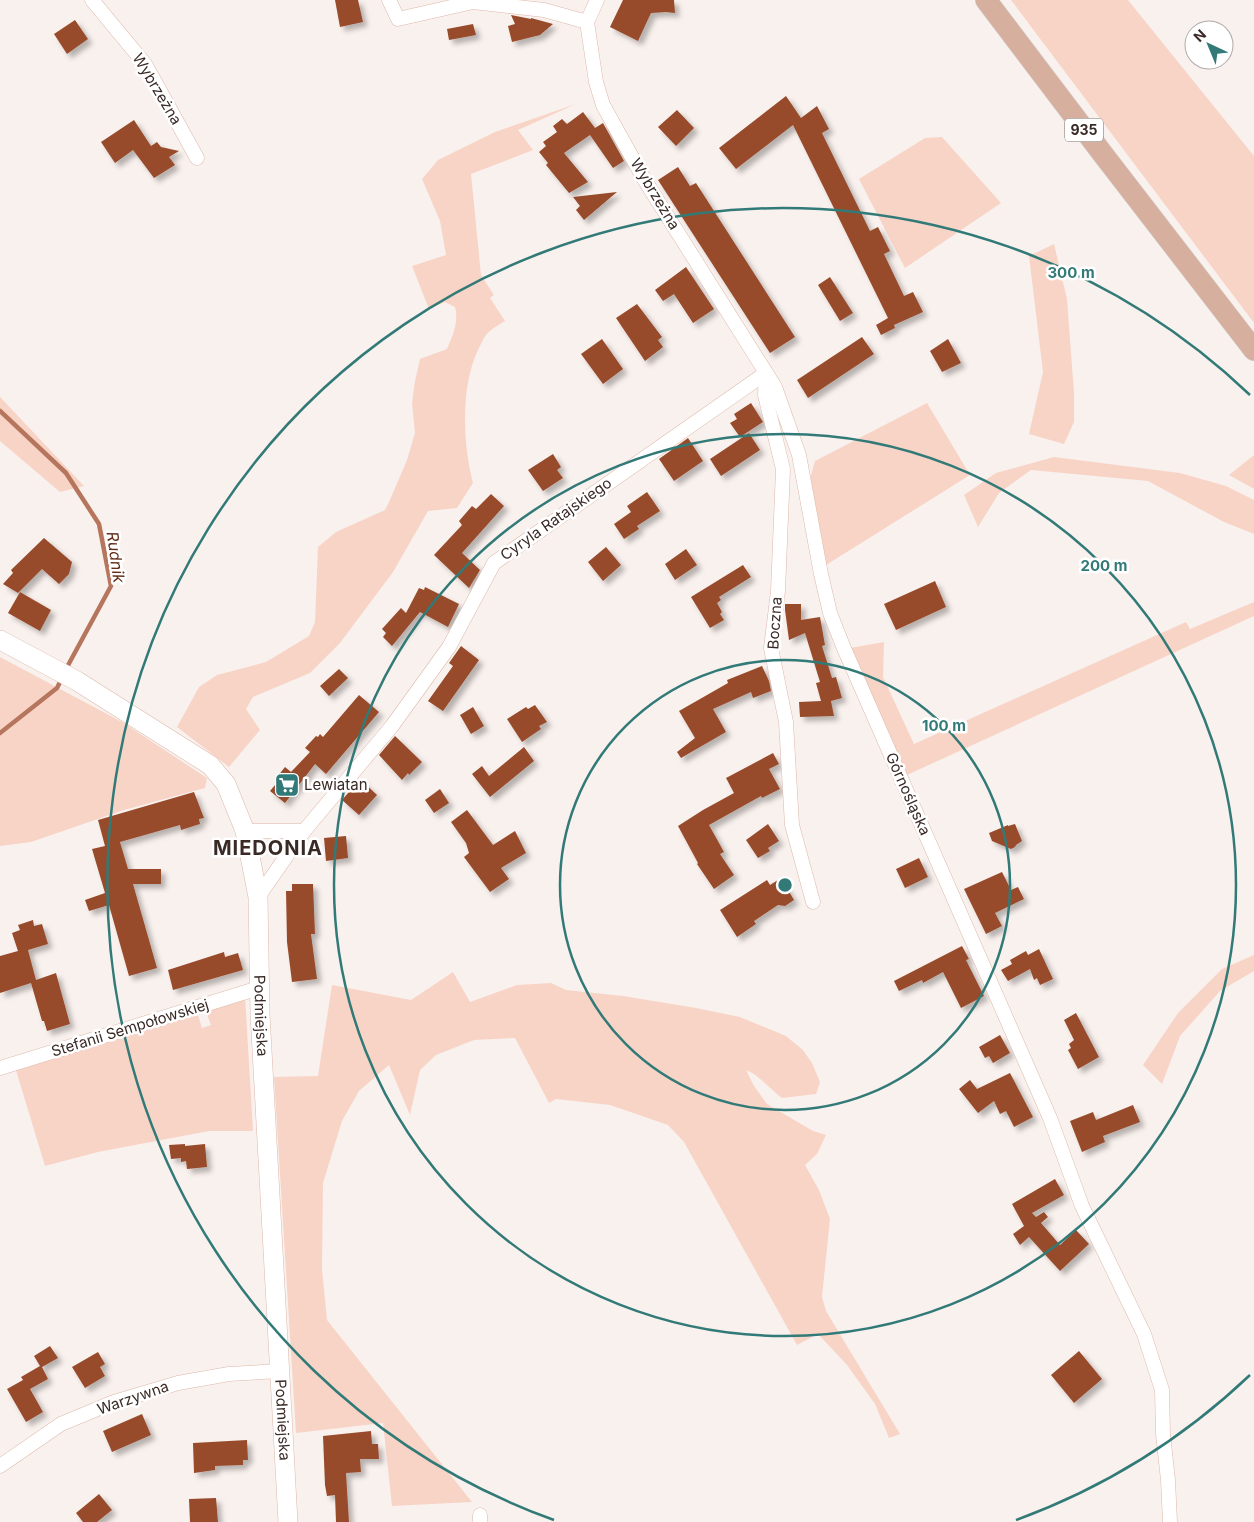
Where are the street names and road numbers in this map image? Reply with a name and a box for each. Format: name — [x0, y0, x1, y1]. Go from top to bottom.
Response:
street label: Wybrzeżna — [129, 49, 186, 128]
road number: 935 — [1065, 118, 1103, 142]
street label: Wybrzeżna — [627, 154, 684, 233]
street label: Cyryla Ratajskiego — [496, 473, 615, 564]
street label: Boczna — [763, 596, 786, 650]
street label: Górnośląska — [882, 750, 935, 838]
street label: Podmiejska — [250, 975, 272, 1057]
street label: Stefanii Sempołowskiej — [49, 995, 211, 1061]
street label: Warzywna — [95, 1376, 171, 1419]
street label: Podmiejska — [271, 1379, 295, 1461]

